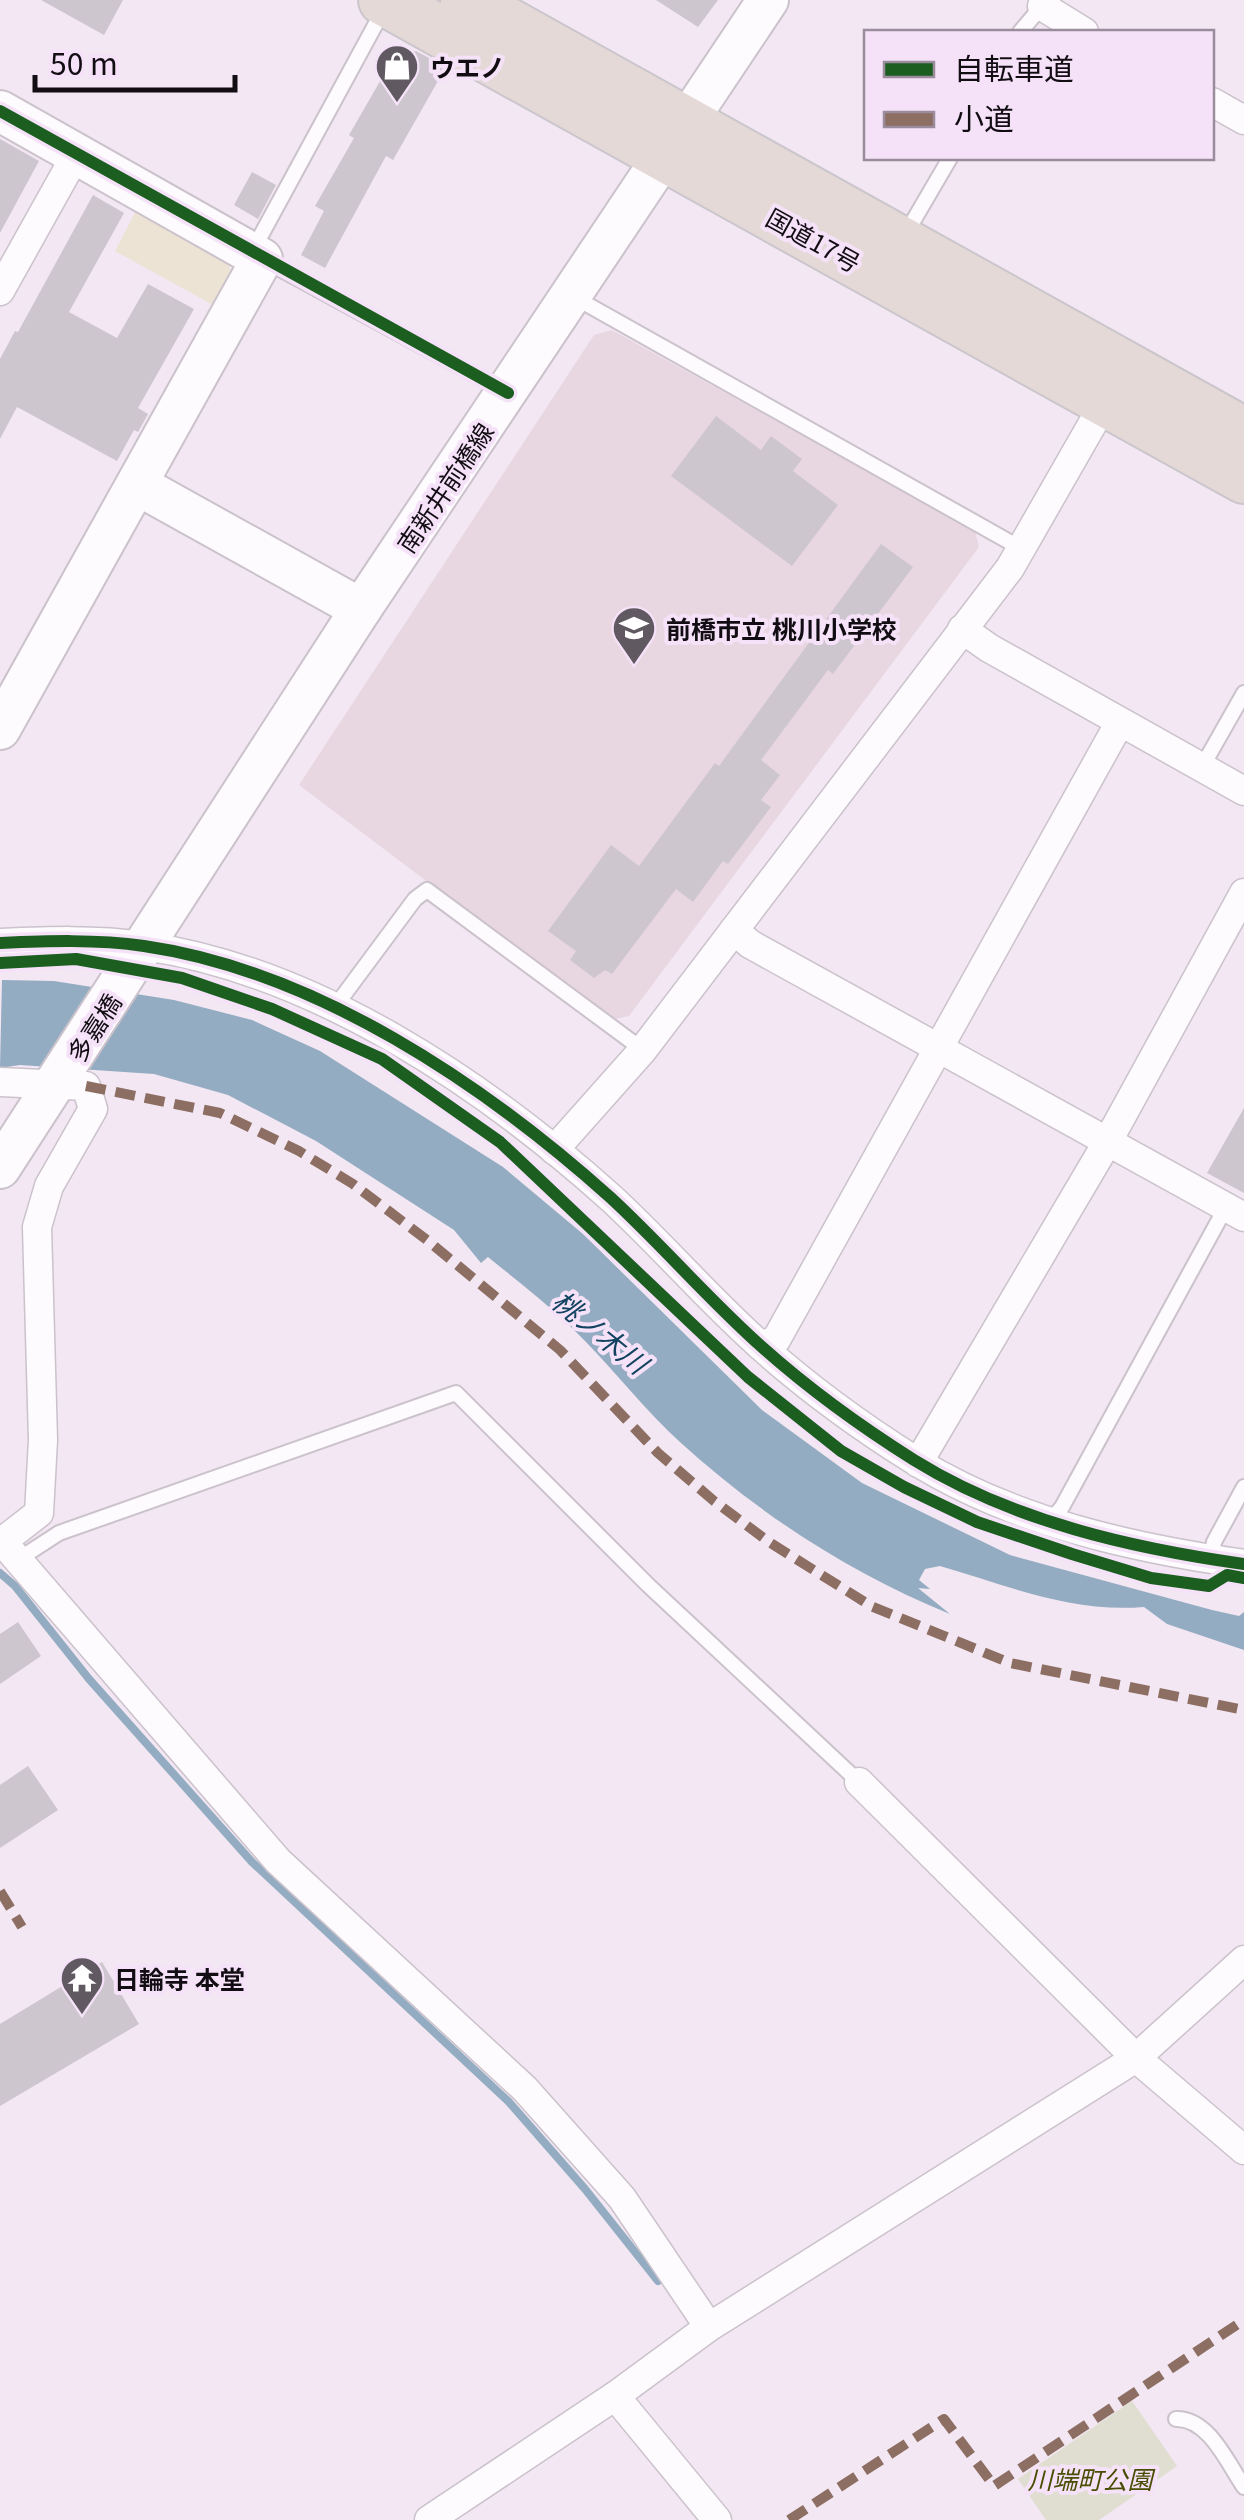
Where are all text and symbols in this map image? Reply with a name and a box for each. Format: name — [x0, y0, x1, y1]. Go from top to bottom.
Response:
scale bar — [35, 30, 235, 92]
legend — [864, 30, 1214, 160]
text: 50 m — [50, 40, 118, 84]
shop icon: ウエノ — [374, 43, 420, 104]
text: 自転車道 — [954, 45, 1074, 89]
place label: ウエノ — [430, 48, 505, 84]
text: 小道 — [954, 95, 1014, 139]
street label: 国道17号 — [760, 198, 868, 280]
street label: 南新井前橋線 — [387, 415, 501, 559]
school or university icon: 前橋市立 桃川小学校 — [611, 605, 657, 666]
place label: 前橋市立 桃川小学校 — [666, 610, 897, 646]
street label: 多嘉橋 — [57, 986, 129, 1068]
water label: 桃ノ木川 — [545, 1280, 659, 1384]
temple icon: 日輪寺 本堂 — [59, 1955, 105, 2016]
place label: 日輪寺 本堂 — [114, 1960, 245, 1996]
park label: 川端町公園 — [1027, 2460, 1155, 2496]

